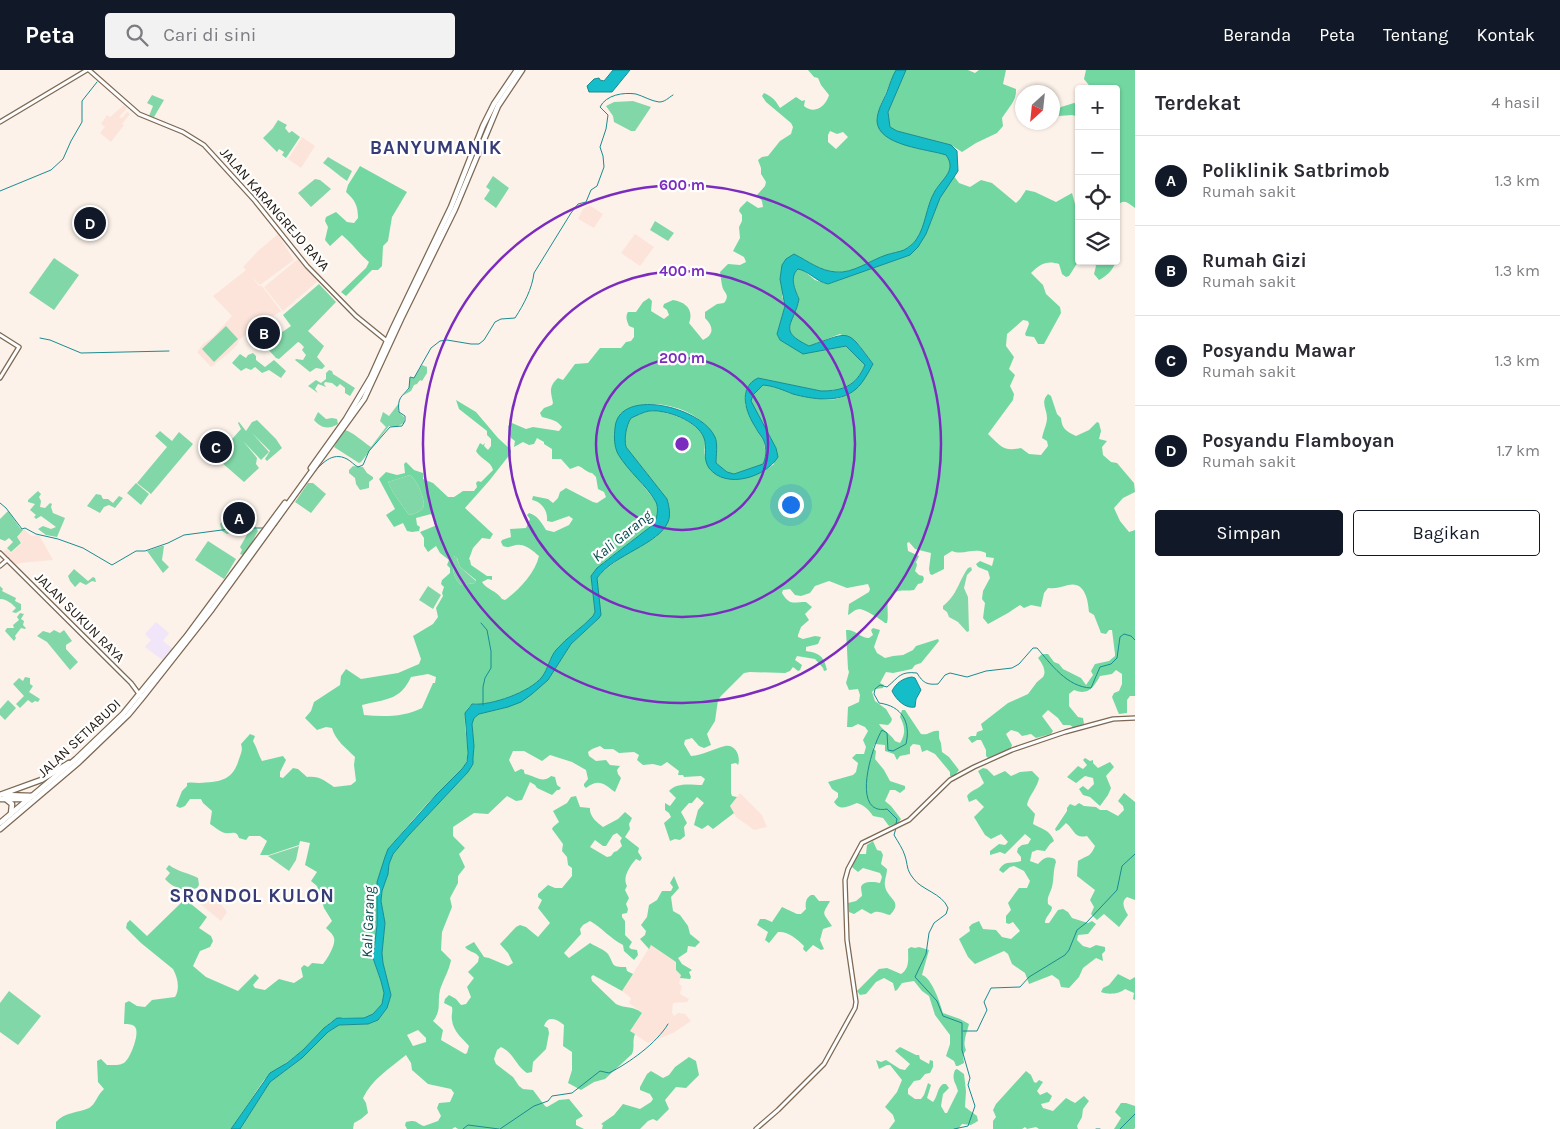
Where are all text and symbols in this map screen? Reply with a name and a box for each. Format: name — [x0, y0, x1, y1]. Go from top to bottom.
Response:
search box — [105, 13, 455, 58]
text: Peta — [25, 21, 75, 49]
icon: search — [123, 21, 151, 49]
text: Cari di sini — [163, 24, 257, 46]
text: Beranda — [1223, 24, 1291, 46]
text: Peta — [1319, 24, 1355, 46]
text: Tentang — [1383, 24, 1449, 46]
text: Kontak — [1477, 24, 1535, 46]
north arrow — [1015, 85, 1060, 130]
map controls — [1075, 85, 1120, 265]
button: + — [1075, 85, 1120, 130]
text: Terdekat — [1155, 91, 1241, 115]
text: 4 hasil — [1491, 93, 1540, 112]
button: − — [1075, 130, 1120, 175]
district label: BANYUMANIK — [370, 137, 502, 159]
street label: JALAN KARANGREJO RAYA — [216, 144, 333, 275]
text: Poliklinik Satbrimob — [1202, 160, 1390, 182]
text: A — [1166, 171, 1176, 190]
text: 1.3 km — [1495, 171, 1540, 190]
button: locate — [1075, 175, 1120, 220]
text: 600 m — [659, 176, 705, 194]
text: Rumah sakit — [1202, 182, 1296, 201]
pin: D — [74, 204, 106, 242]
button: layers — [1075, 220, 1120, 265]
text: Rumah Gizi — [1202, 250, 1307, 272]
text: B — [1166, 261, 1176, 280]
text: 1.3 km — [1495, 261, 1540, 280]
text: 400 m — [659, 262, 705, 280]
text: Rumah sakit — [1202, 272, 1296, 291]
pin: B — [248, 314, 280, 352]
text: Posyandu Mawar — [1202, 340, 1355, 362]
text: 200 m — [659, 349, 705, 367]
text: C — [1166, 351, 1176, 370]
text: 1.3 km — [1495, 351, 1540, 370]
text: Rumah sakit — [1202, 362, 1296, 381]
pin: C — [200, 428, 232, 466]
text: Posyandu Flamboyan — [1202, 430, 1395, 452]
centre of rings — [673, 435, 691, 453]
text: D — [1166, 441, 1176, 460]
text: 1.7 km — [1497, 441, 1540, 460]
text: Rumah sakit — [1202, 452, 1296, 471]
your location — [778, 492, 804, 518]
pin: A — [223, 499, 255, 537]
water label: Kali Garang — [589, 506, 657, 566]
button: Simpan — [1155, 510, 1343, 556]
button: Bagikan — [1353, 510, 1540, 556]
street label: JALAN SUKUN RAYA — [31, 569, 128, 666]
street label: JALAN SETIABUDI — [34, 695, 124, 781]
district label: SRONDOL KULON — [169, 885, 335, 907]
water label: Kali Garang — [358, 885, 378, 958]

